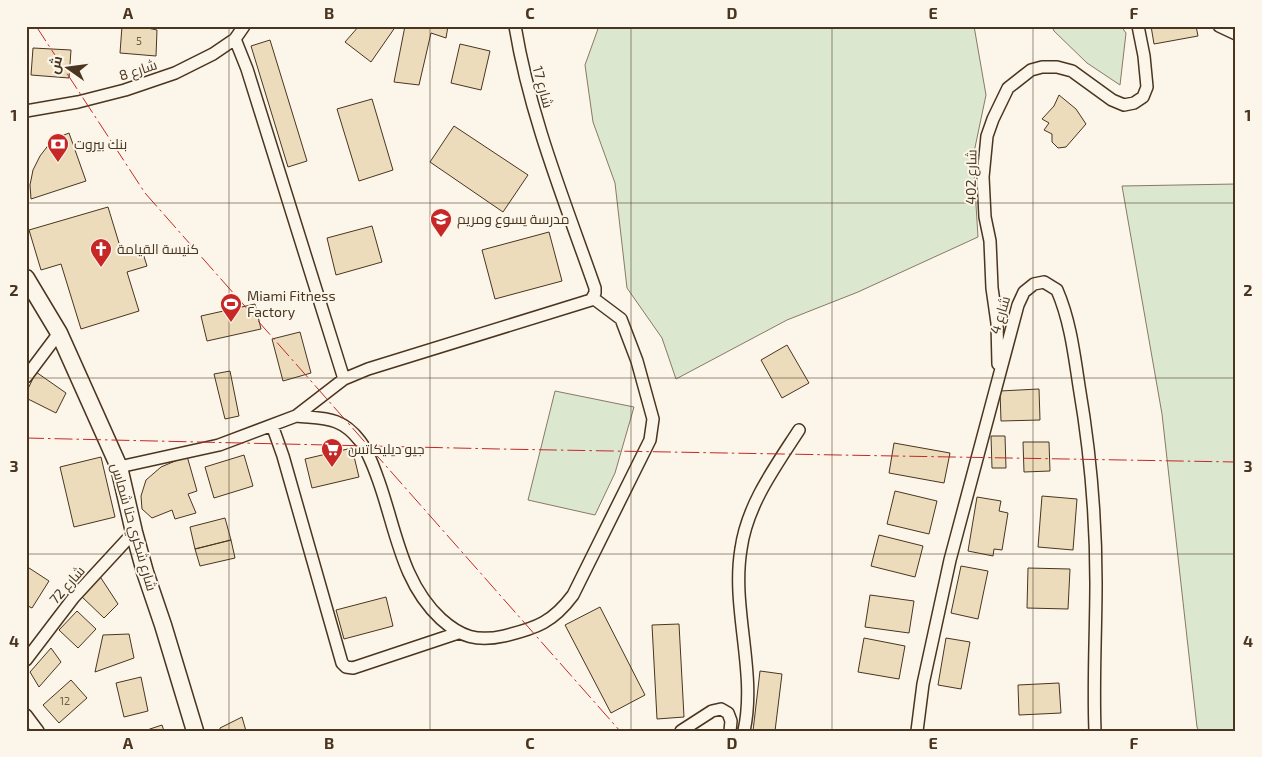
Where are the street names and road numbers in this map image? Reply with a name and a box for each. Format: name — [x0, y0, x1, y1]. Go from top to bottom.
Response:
street label: شارع 8 — [117, 55, 159, 85]
street label: شارع 17 — [529, 64, 557, 110]
street label: شارع 402 — [962, 149, 980, 205]
street label: شارع 4 — [986, 294, 1014, 336]
street label: شارع شكري حنا شماس — [104, 461, 161, 594]
street label: شارع 72 — [45, 562, 89, 608]

